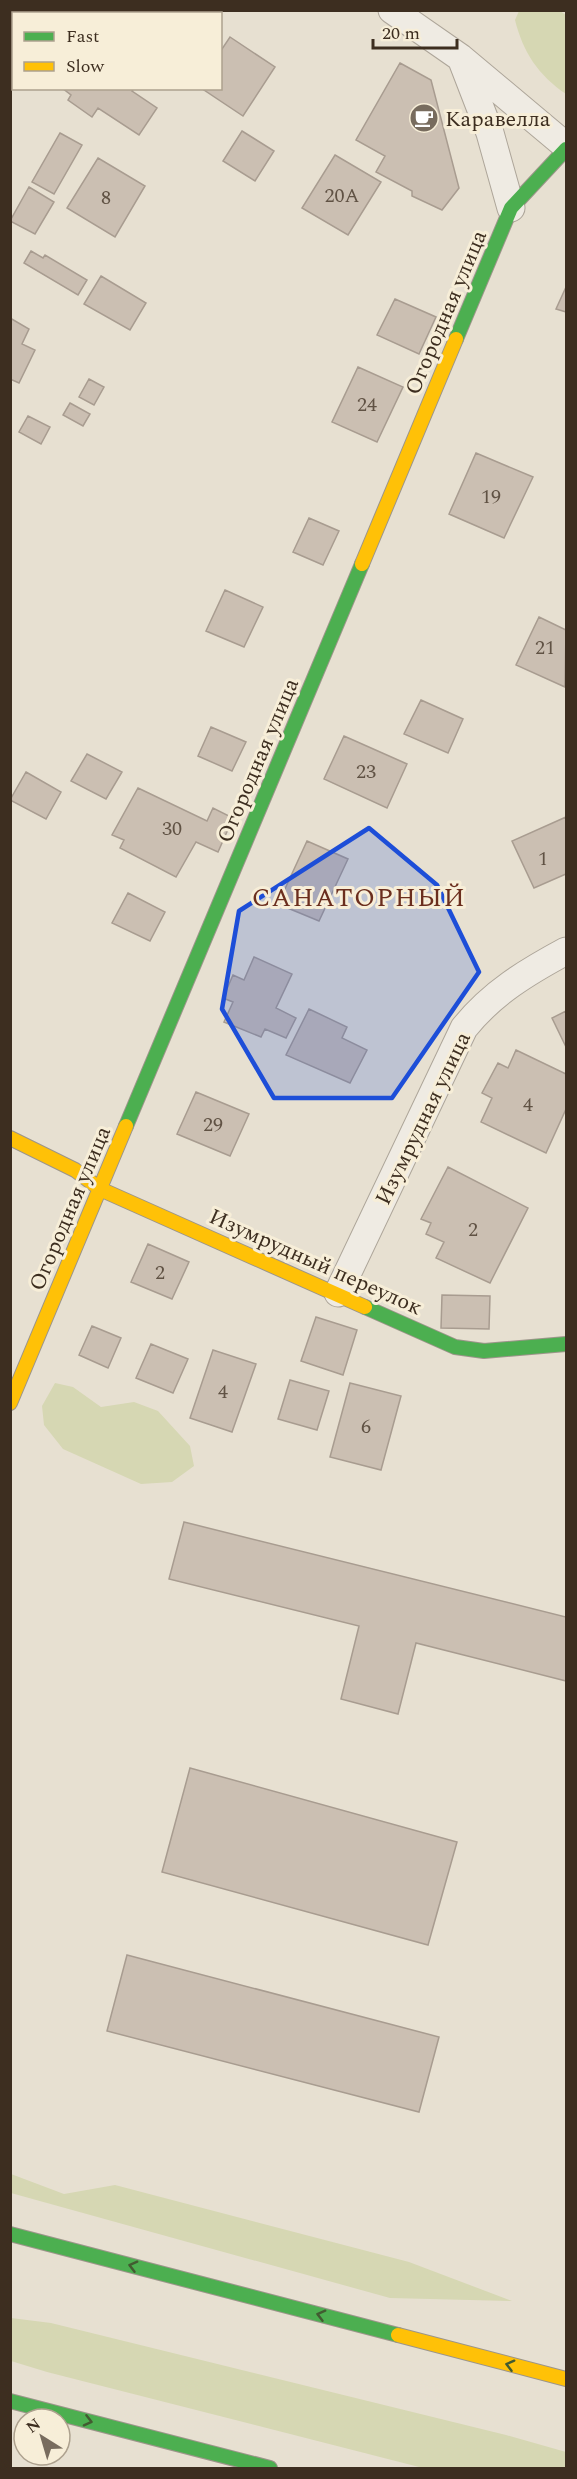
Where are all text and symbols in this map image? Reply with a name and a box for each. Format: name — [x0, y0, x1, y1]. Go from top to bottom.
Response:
legend — [12, 12, 222, 90]
scale bar — [373, 12, 457, 50]
text: 20 m — [382, 20, 420, 47]
text: Fast — [66, 23, 99, 50]
text: Slow — [66, 53, 105, 80]
cafe icon: Каравелла — [408, 102, 440, 134]
place label: Каравелла — [445, 103, 551, 136]
house number: 20А — [325, 181, 360, 211]
house number: 8 — [101, 183, 111, 213]
street label: Огородная улица — [397, 225, 496, 400]
house number: 24 — [357, 390, 377, 420]
house number: 19 — [481, 482, 501, 512]
house number: 21 — [535, 633, 555, 663]
street label: Огородная улица — [209, 673, 308, 848]
house number: 23 — [356, 757, 376, 787]
house number: 30 — [162, 814, 182, 844]
house number: 1 — [538, 844, 548, 874]
district label: САНАТОРНЫЙ — [252, 878, 466, 918]
street label: Изумрудная улица — [367, 1026, 480, 1211]
house number: 4 — [523, 1090, 533, 1120]
house number: 29 — [203, 1110, 223, 1140]
street label: Огородная улица — [21, 1121, 120, 1296]
street label: Изумрудный переулок — [204, 1200, 427, 1324]
house number: 2 — [468, 1215, 478, 1245]
house number: 2 — [155, 1258, 165, 1288]
house number: 4 — [218, 1377, 228, 1407]
house number: 6 — [361, 1412, 371, 1442]
one-way arrow — [128, 2261, 138, 2273]
one-way arrow — [316, 2310, 326, 2323]
one-way arrow — [505, 2359, 515, 2372]
north arrow — [12, 2407, 72, 2467]
text: N — [21, 2412, 46, 2439]
one-way arrow — [82, 2413, 92, 2426]

